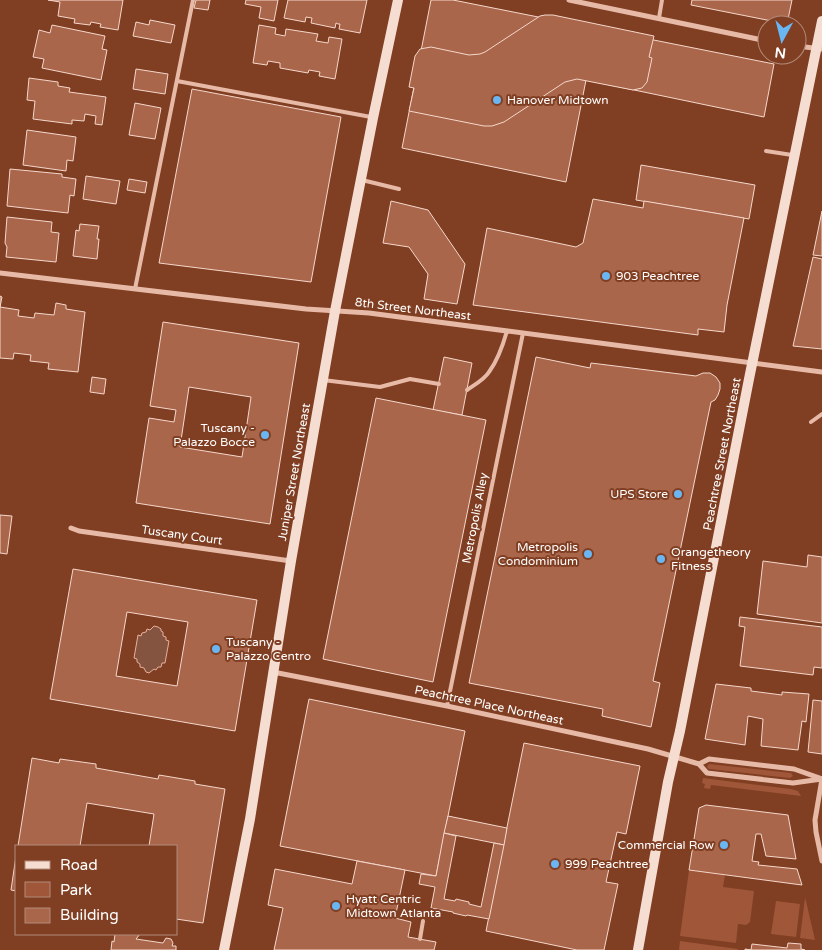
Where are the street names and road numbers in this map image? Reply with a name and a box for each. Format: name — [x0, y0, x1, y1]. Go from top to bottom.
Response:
street label: 8th Street Northeast — [354, 295, 472, 323]
street label: Peachtree Street Northeast — [700, 376, 744, 532]
street label: Juniper Street Northeast — [275, 402, 313, 542]
street label: Metropolis Alley — [459, 471, 491, 565]
street label: Tuscany Court — [141, 522, 224, 548]
street label: Peachtree Place Northeast — [413, 682, 565, 728]

